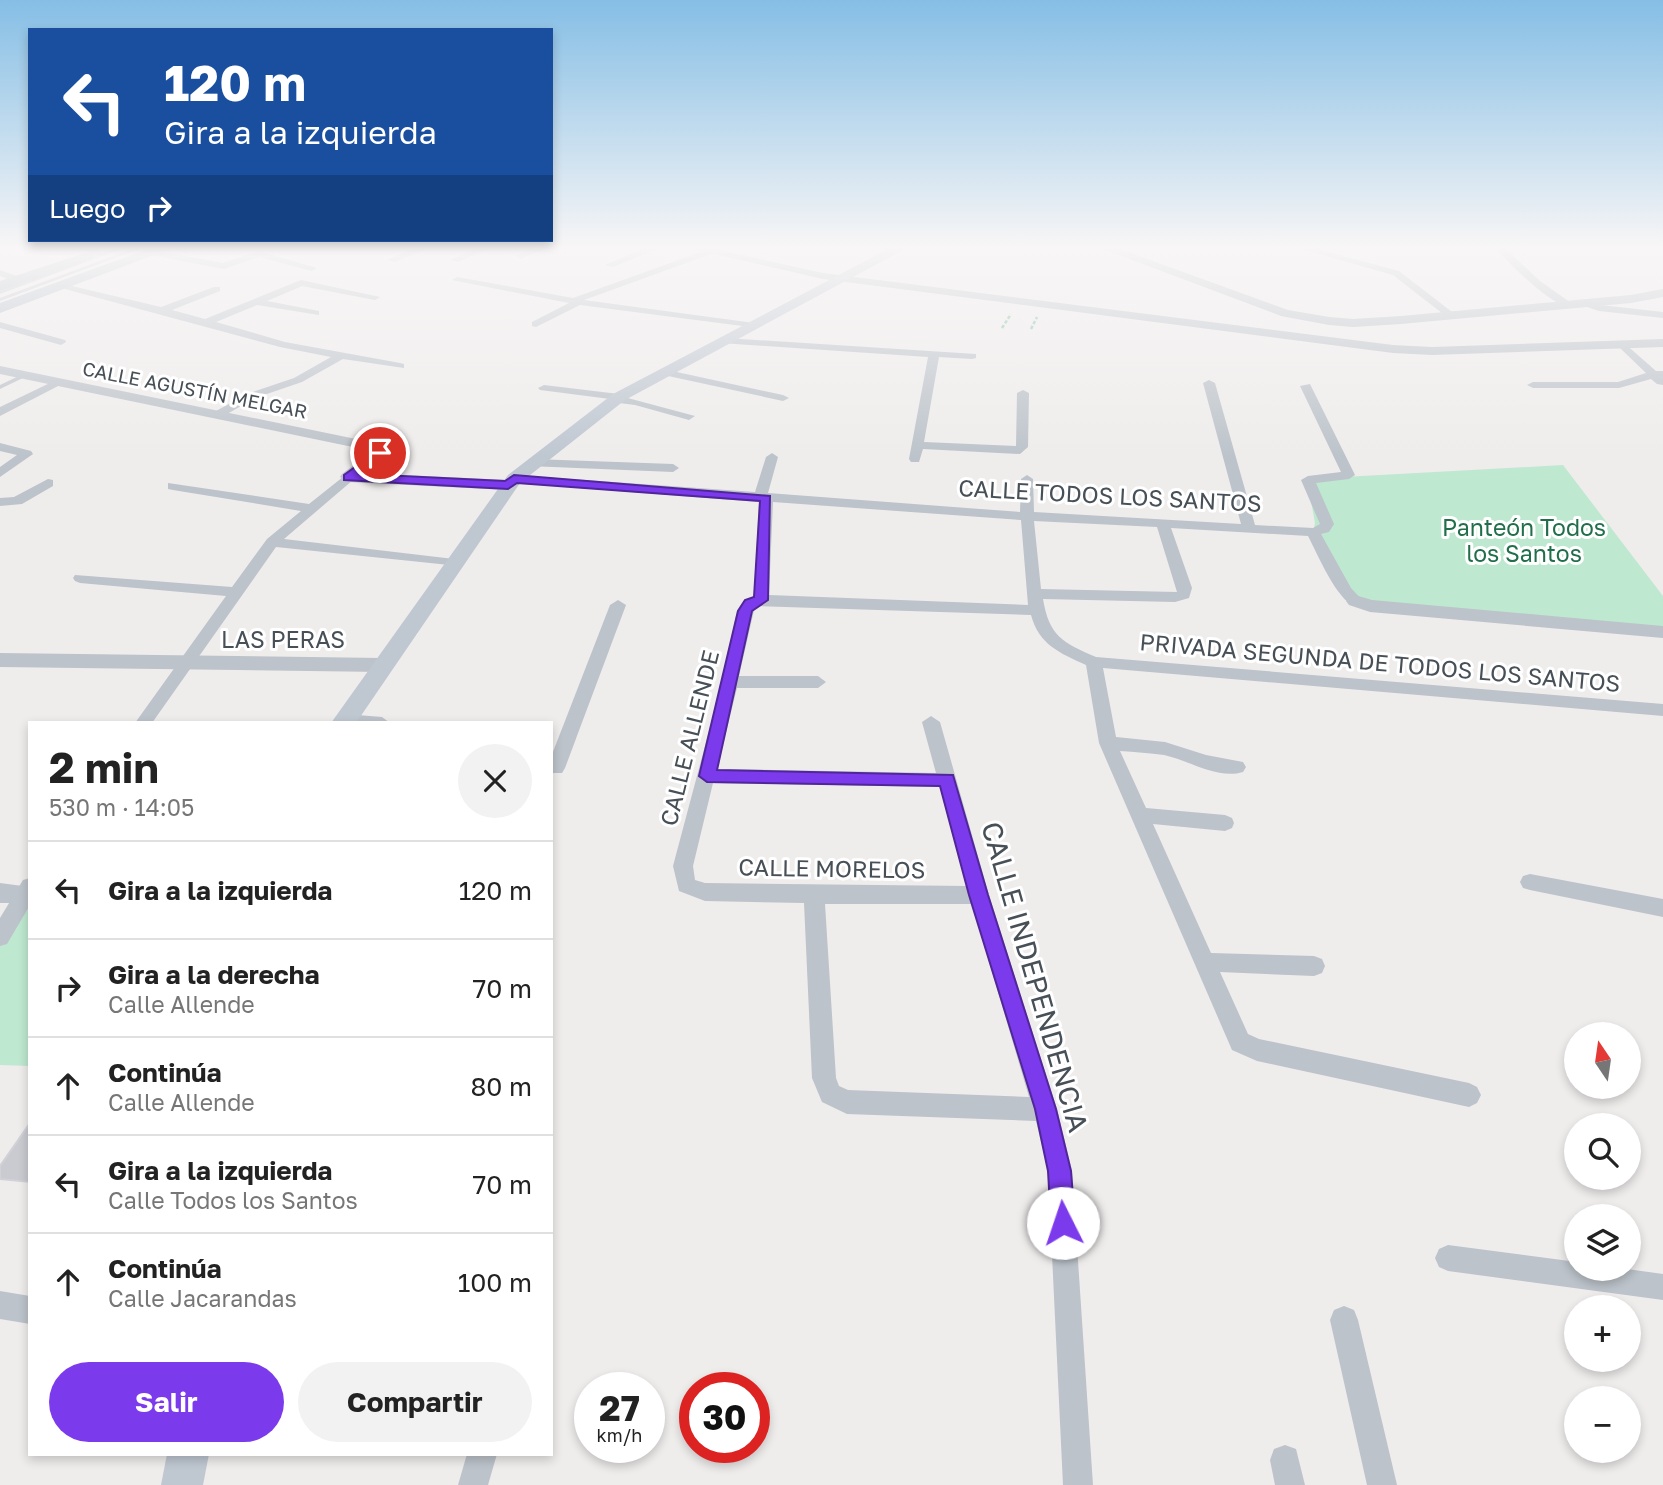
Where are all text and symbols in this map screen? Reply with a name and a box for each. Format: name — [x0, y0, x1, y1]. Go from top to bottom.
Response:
text: 120 m — [164, 53, 306, 112]
icon: left — [49, 56, 140, 147]
text: Gira a la izquierda — [164, 113, 437, 151]
icon: right — [140, 189, 178, 227]
text: Luego — [49, 193, 126, 224]
street label: CALLE AGUSTÍN MELGAR — [81, 356, 309, 423]
pin — [350, 423, 410, 483]
icon: arrive — [361, 434, 399, 472]
street label: CALLE TODOS LOS SANTOS — [958, 473, 1262, 517]
park label: Panteón Todos los Santos — [1442, 513, 1606, 567]
street label: LAS PERAS — [221, 625, 345, 653]
street label: PRIVADA SEGUNDA DE TODOS LOS SANTOS — [1139, 627, 1622, 697]
street label: CALLE ALLENDE — [654, 647, 724, 828]
text: 2 min — [49, 742, 159, 792]
button: close — [458, 744, 532, 818]
text: 530 m · 14:05 — [49, 793, 194, 821]
street label: CALLE INDEPENDENCIA — [975, 818, 1096, 1136]
street label: CALLE MORELOS — [738, 852, 926, 884]
icon: left — [49, 871, 87, 909]
text: Gira a la izquierda — [108, 875, 332, 906]
text: 120 m — [459, 875, 532, 906]
text: Gira a la derecha — [108, 959, 320, 990]
icon: right — [49, 969, 87, 1007]
text: 70 m — [473, 973, 532, 1004]
text: Calle Allende — [108, 990, 255, 1018]
north arrow — [1564, 1022, 1642, 1099]
map controls — [1564, 1022, 1641, 1463]
text: Continúa — [108, 1057, 222, 1088]
icon: ahead — [49, 1067, 87, 1105]
text: 80 m — [471, 1071, 532, 1102]
text: Calle Allende — [108, 1088, 255, 1116]
button: search — [1564, 1113, 1641, 1190]
text: Gira a la izquierda — [108, 1155, 332, 1186]
icon: left — [49, 1165, 87, 1203]
text: 70 m — [473, 1169, 532, 1200]
text: Calle Todos los Santos — [108, 1186, 358, 1214]
position arrow — [1026, 1186, 1100, 1260]
button: layers — [1564, 1204, 1641, 1281]
text: Continúa — [108, 1253, 222, 1284]
icon: ahead — [49, 1263, 87, 1301]
text: 100 m — [458, 1267, 532, 1298]
text: Calle Jacarandas — [108, 1284, 297, 1312]
button: + — [1564, 1295, 1641, 1372]
button: Salir — [49, 1362, 284, 1442]
button: Compartir — [298, 1362, 532, 1442]
speed limit sign: 30 — [679, 1372, 770, 1463]
button: − — [1564, 1386, 1641, 1463]
text: 27 — [599, 1387, 640, 1429]
text: km/h — [597, 1424, 642, 1446]

